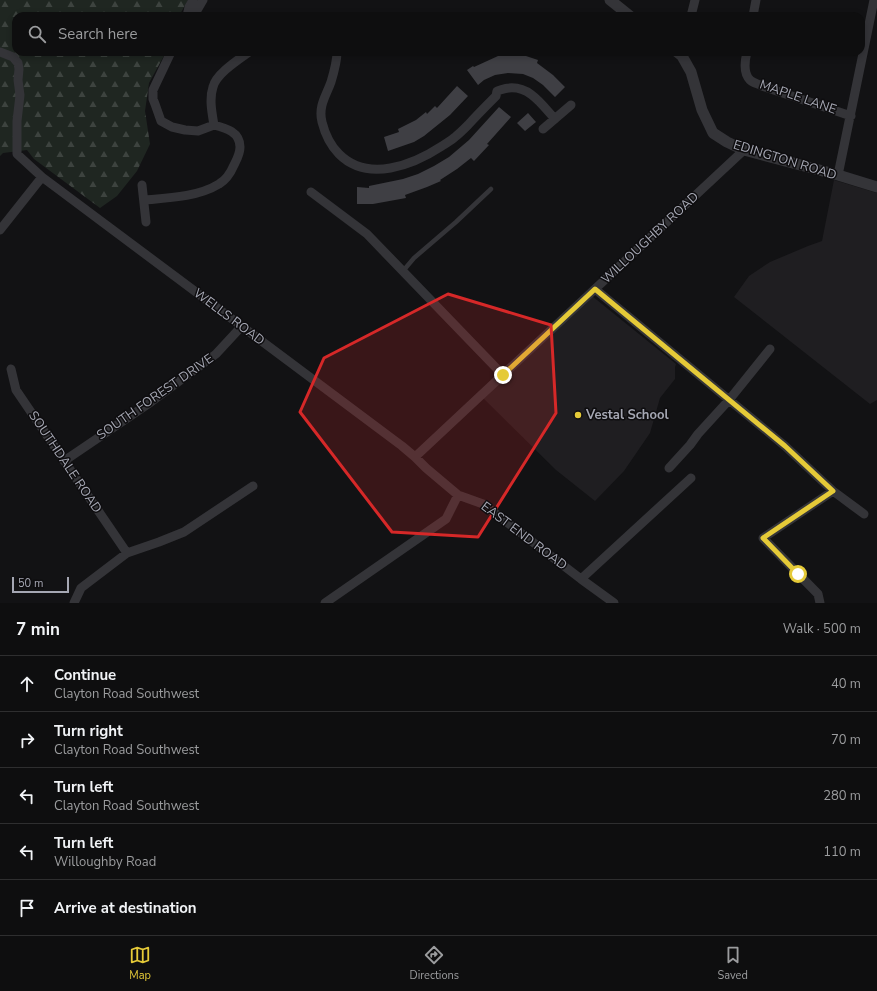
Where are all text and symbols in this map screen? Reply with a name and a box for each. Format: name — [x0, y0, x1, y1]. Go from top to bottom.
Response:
search box — [12, 12, 865, 56]
icon: search — [26, 23, 48, 45]
text: Search here — [58, 24, 138, 44]
street label: MAPLE LANE — [757, 75, 839, 119]
street label: EDINGTON ROAD — [731, 136, 839, 184]
street label: WILLOUGHBY ROAD — [597, 188, 703, 288]
street label: WELLS ROAD — [190, 284, 268, 350]
street label: SOUTH FOREST DRIVE — [93, 350, 217, 444]
route end — [494, 366, 512, 384]
place label: Vestal School — [585, 406, 669, 424]
street label: SOUTHDALE ROAD — [24, 407, 106, 517]
marker: Vestal School — [573, 410, 583, 420]
street label: EAST END ROAD — [477, 498, 571, 574]
route start — [789, 565, 807, 583]
scale bar — [12, 575, 69, 594]
text: 50 m — [18, 576, 43, 591]
text: 7 min — [16, 618, 60, 641]
text: Walk · 500 m — [783, 620, 861, 638]
text: Continue — [54, 665, 116, 685]
icon: ahead — [16, 673, 38, 695]
text: 40 m — [831, 675, 861, 693]
text: Clayton Road Southwest — [54, 685, 199, 703]
text: Turn right — [54, 721, 123, 741]
icon: right — [16, 729, 38, 751]
text: 70 m — [831, 731, 861, 749]
text: Clayton Road Southwest — [54, 741, 199, 759]
text: Turn left — [54, 777, 113, 797]
icon: left — [16, 785, 38, 807]
text: 280 m — [823, 787, 861, 805]
text: Clayton Road Southwest — [54, 797, 199, 815]
text: Turn left — [54, 833, 113, 853]
icon: left — [16, 841, 38, 863]
text: 110 m — [823, 843, 861, 861]
text: Willoughby Road — [54, 853, 156, 871]
icon: arrive — [16, 897, 38, 919]
text: Arrive at destination — [54, 898, 197, 918]
tab: Map — [129, 944, 151, 983]
tab: Directions — [409, 944, 459, 983]
tab: Saved — [717, 944, 748, 983]

